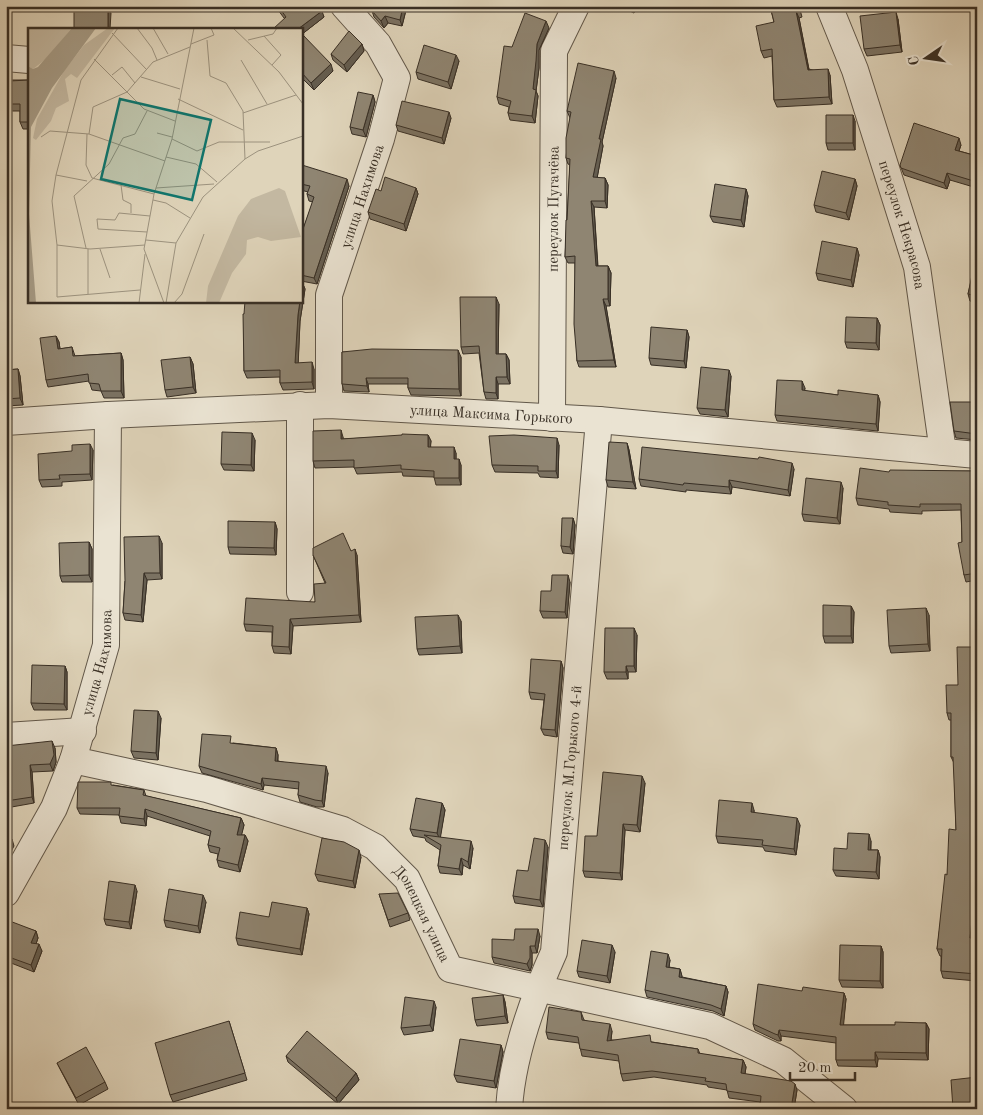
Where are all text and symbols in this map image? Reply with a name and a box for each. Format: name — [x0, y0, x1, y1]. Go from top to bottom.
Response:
inset map — [28, 28, 302, 302]
north arrow — [900, 32, 950, 82]
text: С — [906, 55, 922, 67]
street label: улица Нахимова — [339, 142, 388, 251]
street label: переулок Пугачёва — [547, 145, 562, 272]
street label: переулок Некрасова — [875, 159, 926, 291]
street label: улица Максима Горького — [409, 403, 573, 428]
street label: улица Нахимова — [80, 609, 115, 718]
street label: переулок М.Горького 4-й — [557, 685, 586, 851]
street label: Донецкая улица — [389, 863, 452, 966]
scale bar — [790, 1050, 856, 1082]
text: 20 m — [798, 1061, 832, 1076]

